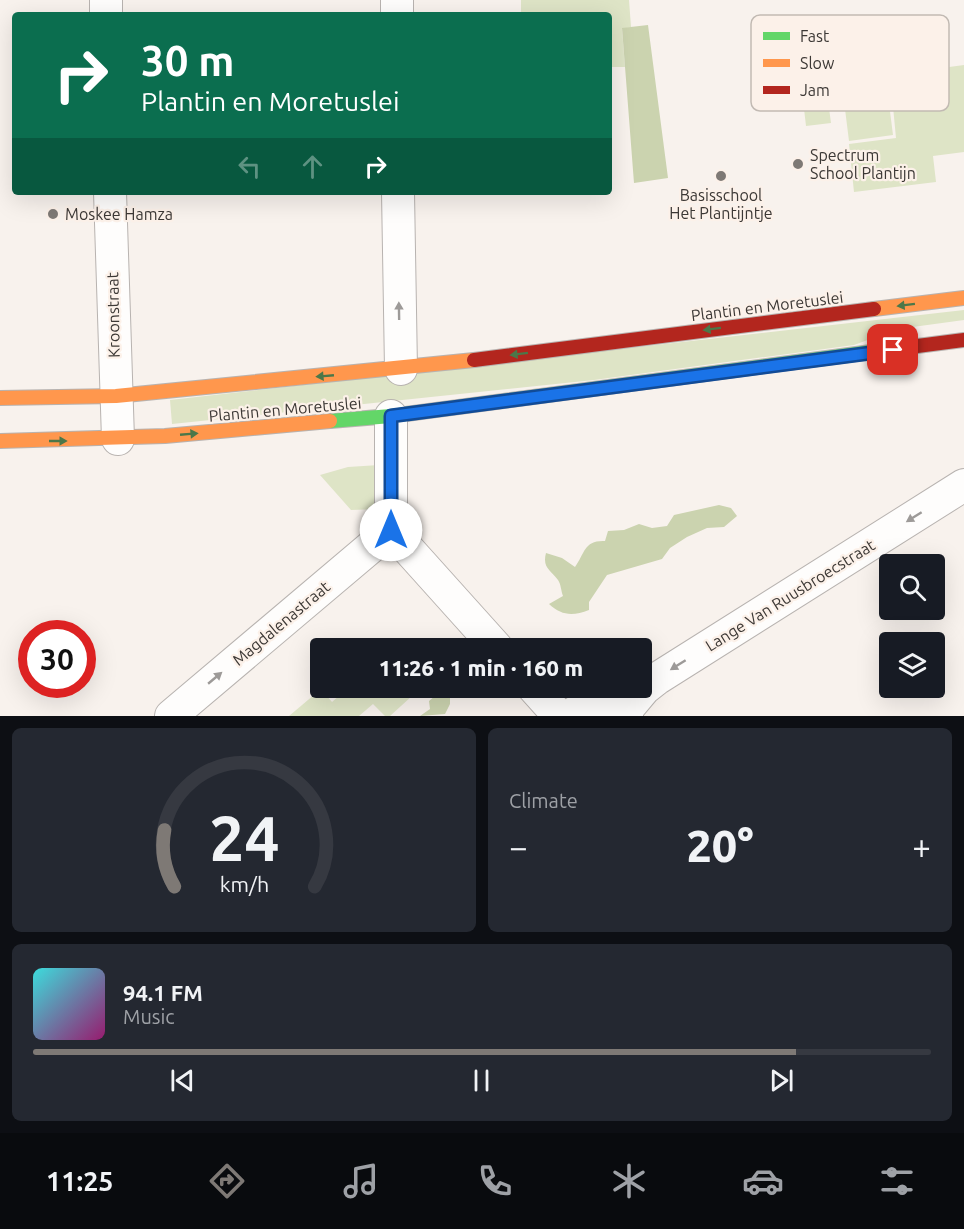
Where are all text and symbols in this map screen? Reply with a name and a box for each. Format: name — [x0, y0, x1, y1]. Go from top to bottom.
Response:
legend — [751, 15, 949, 111]
text: Fast — [800, 27, 830, 45]
icon: right — [42, 36, 120, 114]
text: 30 m — [141, 37, 235, 84]
text: Slow — [800, 54, 835, 72]
text: Jam — [800, 81, 830, 99]
text: Plantin en Moretuslei — [141, 86, 400, 116]
place label: Spectrum School Plantijn — [810, 146, 916, 182]
icon: left — [233, 150, 266, 183]
icon: ahead — [296, 150, 329, 183]
icon: right — [359, 150, 392, 183]
marker: Spectrum School Plantijn — [791, 157, 805, 171]
marker: Basisschool Het Plantijntje — [714, 169, 728, 183]
place label: Basisschool Het Plantijntje — [669, 186, 773, 222]
place label: Moskee Hamza — [65, 205, 173, 223]
marker: Moskee Hamza — [46, 207, 60, 221]
street label: Kroonstraat — [103, 271, 123, 358]
street label: Plantin en Moretuslei — [690, 288, 844, 324]
one-way arrow — [394, 301, 404, 320]
one-way arrow — [896, 301, 915, 310]
pin — [867, 324, 918, 375]
one-way arrow — [703, 325, 722, 334]
icon: arrive — [876, 333, 909, 366]
one-way arrow — [509, 349, 528, 359]
one-way arrow — [316, 371, 335, 381]
street label: Plantin en Moretuslei — [208, 393, 362, 425]
one-way arrow — [179, 429, 198, 439]
one-way arrow — [49, 436, 68, 446]
position arrow — [359, 498, 423, 562]
one-way arrow — [906, 511, 923, 522]
street label: Lange Van Ruusbroecstraat — [702, 535, 879, 655]
map controls — [879, 554, 945, 698]
button: search — [879, 554, 945, 620]
street label: Magdalenastraat — [229, 577, 334, 669]
speed limit sign: 30 — [18, 620, 96, 698]
button: layers — [879, 632, 945, 698]
text: 11:26 · 1 min · 160 m — [379, 655, 583, 680]
one-way arrow — [670, 660, 686, 671]
one-way arrow — [207, 672, 222, 685]
text: Climate — [509, 789, 578, 812]
text: 24 — [209, 803, 279, 873]
text: 20° — [686, 820, 754, 871]
text: − — [509, 828, 528, 865]
text: + — [912, 828, 931, 865]
text: km/h — [219, 872, 269, 896]
text: 94.1 FM — [123, 980, 203, 1005]
text: Music — [123, 1005, 175, 1028]
icon: previous — [166, 1064, 199, 1097]
icon: pause — [465, 1064, 498, 1097]
icon: next — [765, 1064, 798, 1097]
icon: directions — [206, 1160, 248, 1202]
icon: music — [340, 1160, 382, 1202]
icon: phone — [474, 1160, 516, 1202]
icon: climate — [608, 1160, 650, 1202]
icon: car — [742, 1160, 784, 1202]
icon: filters — [876, 1160, 918, 1202]
text: 11:25 — [46, 1166, 114, 1196]

